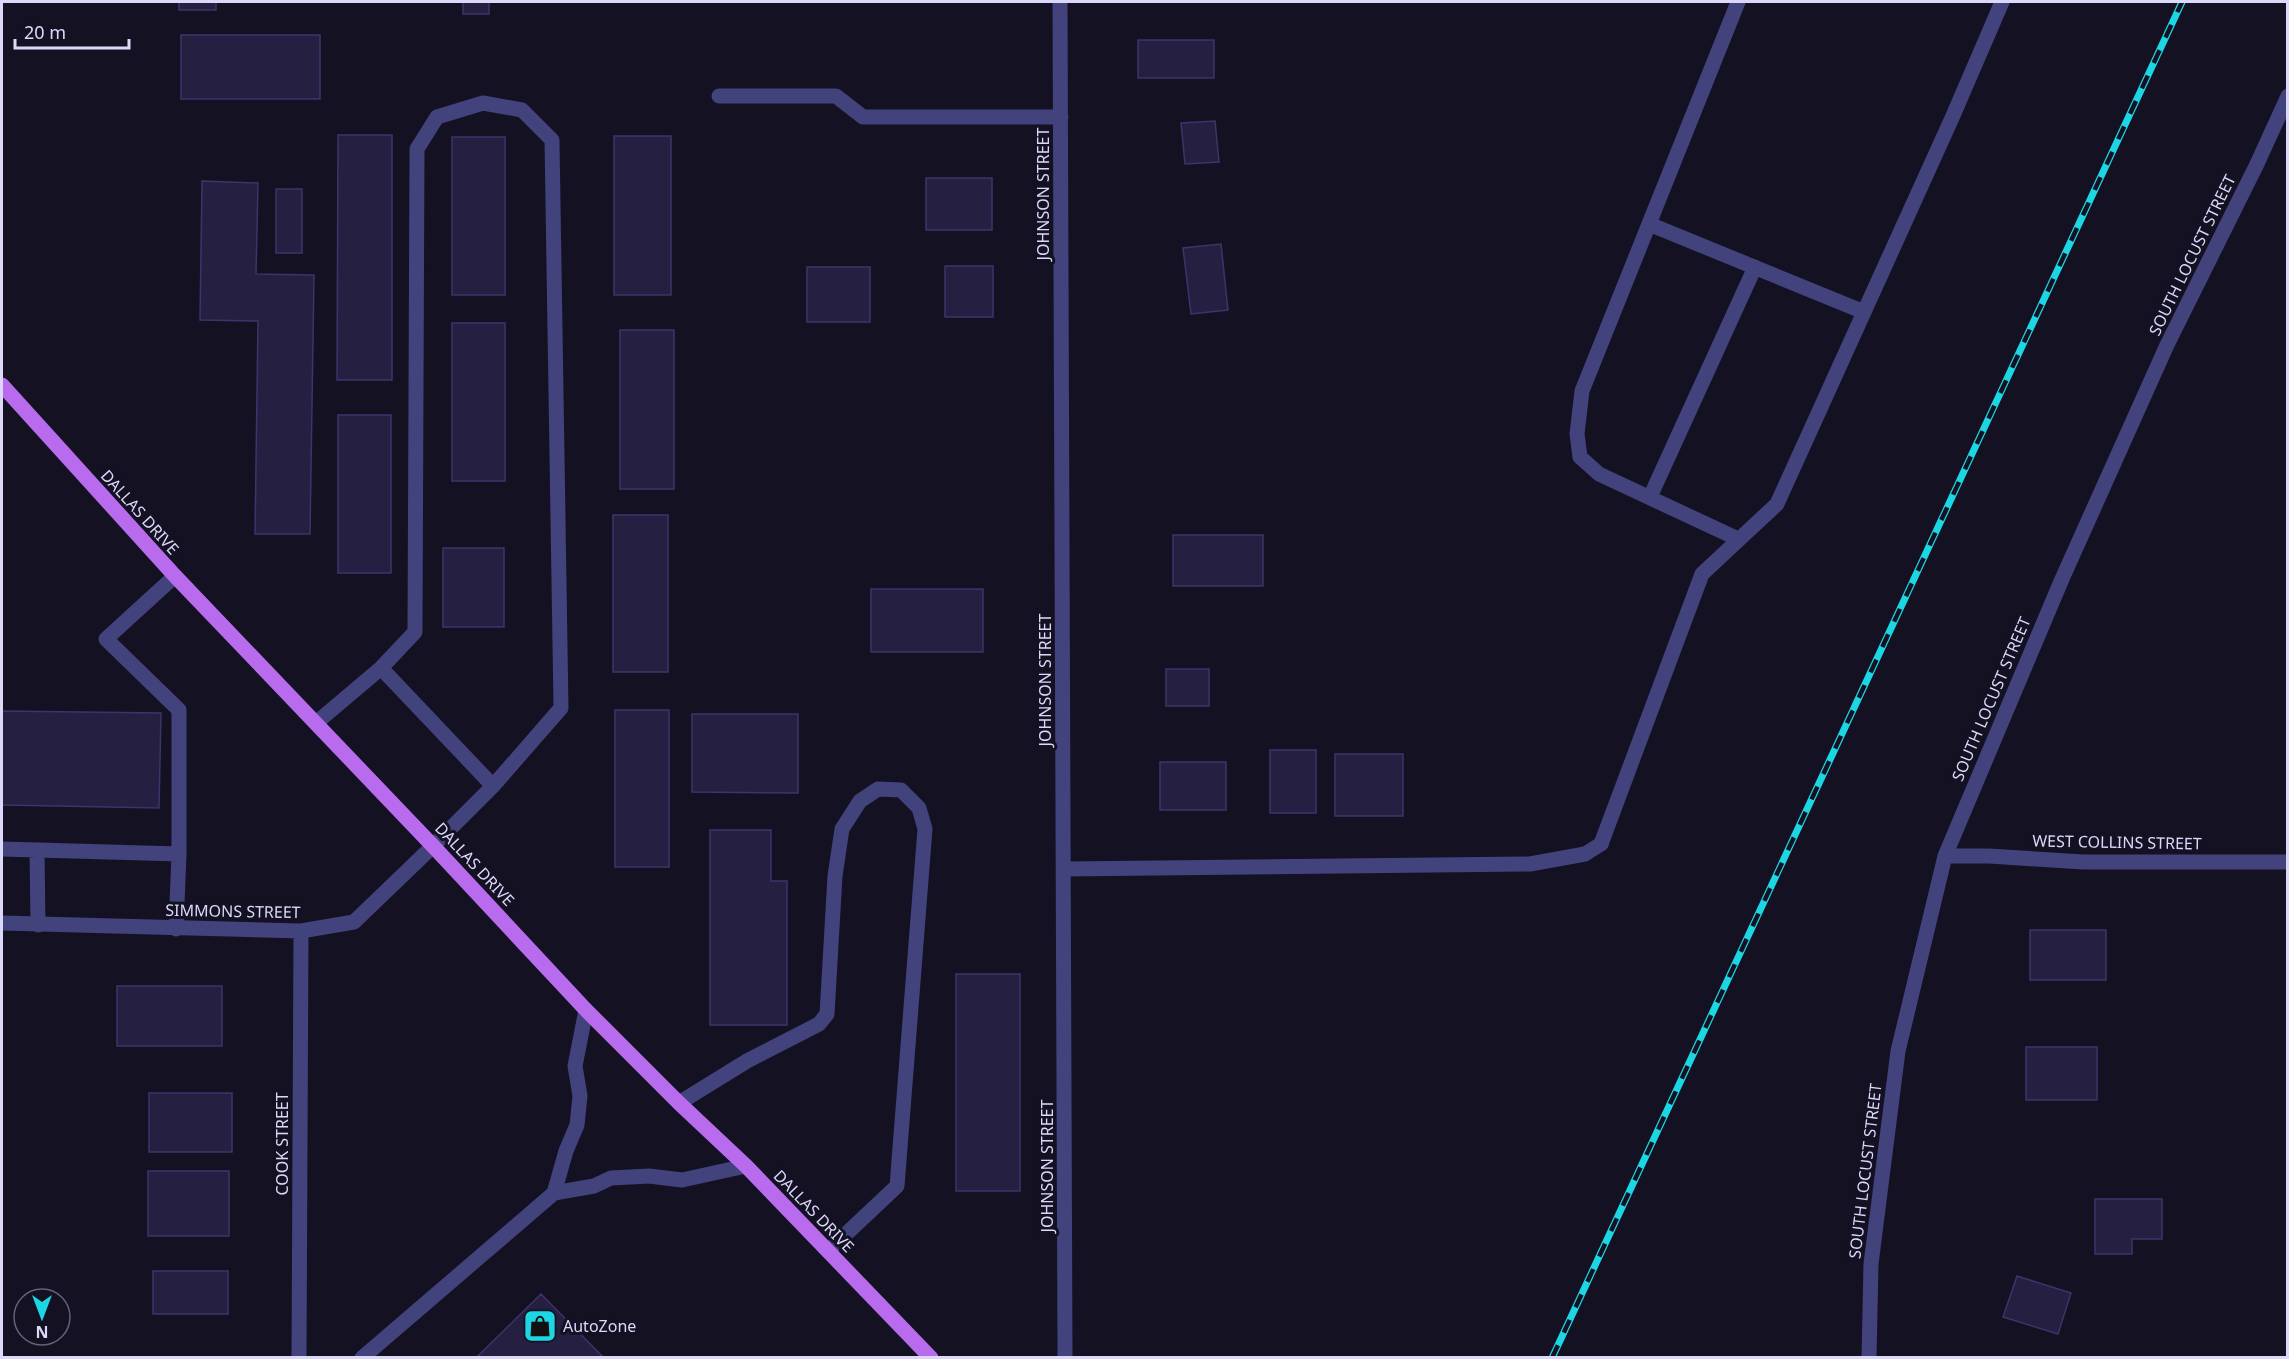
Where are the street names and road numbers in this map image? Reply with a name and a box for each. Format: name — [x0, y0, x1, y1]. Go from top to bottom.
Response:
street label: JOHNSON STREET — [1032, 128, 1054, 262]
street label: SOUTH LOCUST STREET — [2143, 171, 2241, 339]
street label: DALLAS DRIVE — [96, 465, 184, 559]
street label: SOUTH LOCUST STREET — [1946, 613, 2036, 784]
street label: JOHNSON STREET — [1034, 614, 1056, 748]
street label: DALLAS DRIVE — [430, 817, 520, 911]
street label: WEST COLLINS STREET — [2032, 830, 2202, 854]
street label: SIMMONS STREET — [165, 899, 301, 923]
street label: SOUTH LOCUST STREET — [1843, 1082, 1887, 1260]
street label: COOK STREET — [271, 1092, 293, 1196]
street label: JOHNSON STREET — [1036, 1100, 1058, 1234]
street label: DALLAS DRIVE — [769, 1165, 859, 1257]

